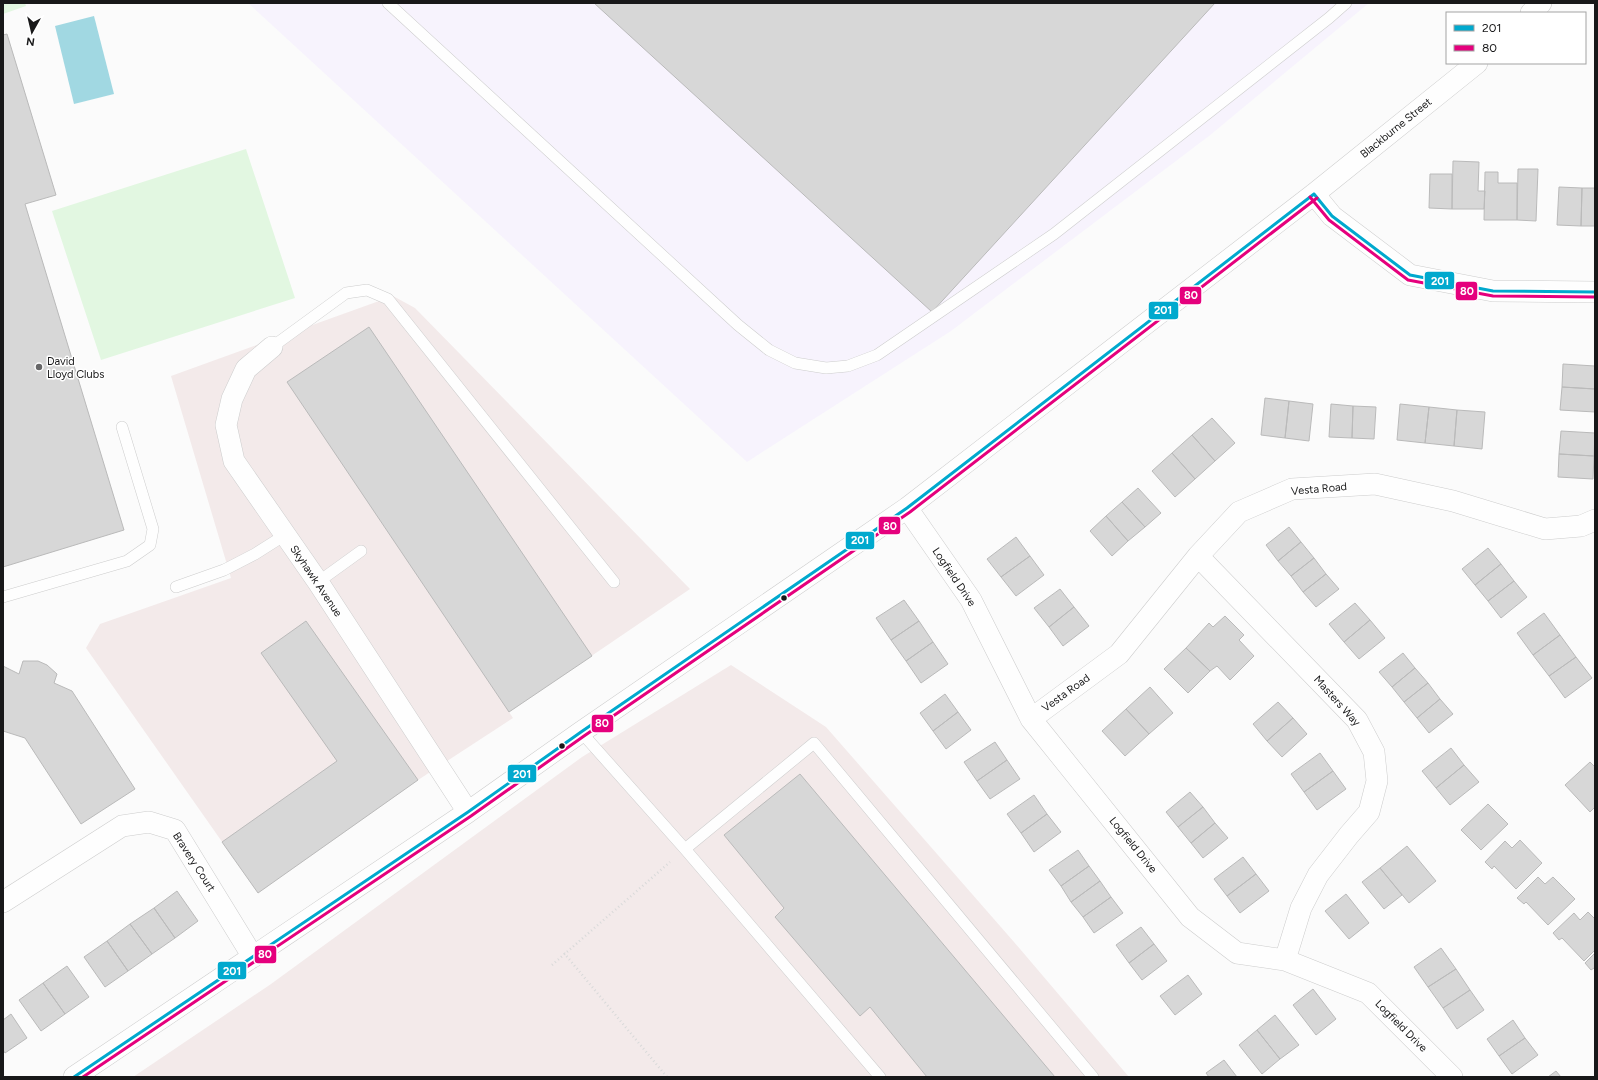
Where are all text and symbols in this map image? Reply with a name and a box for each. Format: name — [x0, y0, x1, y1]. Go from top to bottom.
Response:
north arrow — [12, 12, 52, 52]
legend — [1446, 12, 1586, 64]
text: 201 — [1482, 21, 1501, 35]
text: N — [26, 34, 36, 48]
text: 80 — [1482, 41, 1497, 55]
street label: Blackburne Street — [1358, 95, 1434, 161]
line badge: 201 — [1424, 271, 1455, 290]
text: 201 — [1431, 275, 1449, 288]
line badge: 80 — [1455, 281, 1478, 301]
text: 80 — [1460, 285, 1474, 298]
line badge: 80 — [1179, 286, 1202, 305]
text: 80 — [1184, 289, 1198, 302]
line badge: 201 — [1148, 301, 1179, 320]
text: 201 — [1154, 304, 1172, 317]
place label: David Lloyd Clubs — [47, 355, 104, 381]
marker: David Lloyd Clubs — [34, 362, 44, 372]
street label: Vesta Road — [1290, 480, 1348, 498]
line badge: 80 — [878, 516, 901, 535]
text: 80 — [883, 520, 897, 533]
line badge: 201 — [845, 531, 875, 550]
text: 201 — [851, 534, 869, 547]
street label: Skyhawk Avenue — [287, 543, 345, 619]
street label: Logfield Drive — [930, 545, 978, 609]
unlabelled marker — [779, 593, 789, 603]
street label: Vesta Road — [1039, 671, 1093, 715]
street label: Masters Way — [1311, 673, 1363, 729]
line badge: 80 — [591, 714, 614, 733]
text: 80 — [595, 717, 609, 730]
unlabelled marker — [557, 741, 567, 751]
line badge: 201 — [507, 764, 537, 783]
text: 201 — [513, 768, 531, 781]
street label: Logfield Drive — [1106, 814, 1160, 876]
street label: Bravery Court — [170, 830, 218, 894]
line badge: 80 — [254, 945, 277, 964]
text: 80 — [258, 948, 272, 961]
line badge: 201 — [217, 961, 247, 980]
text: 201 — [223, 965, 241, 978]
street label: Logfield Drive — [1372, 997, 1430, 1055]

